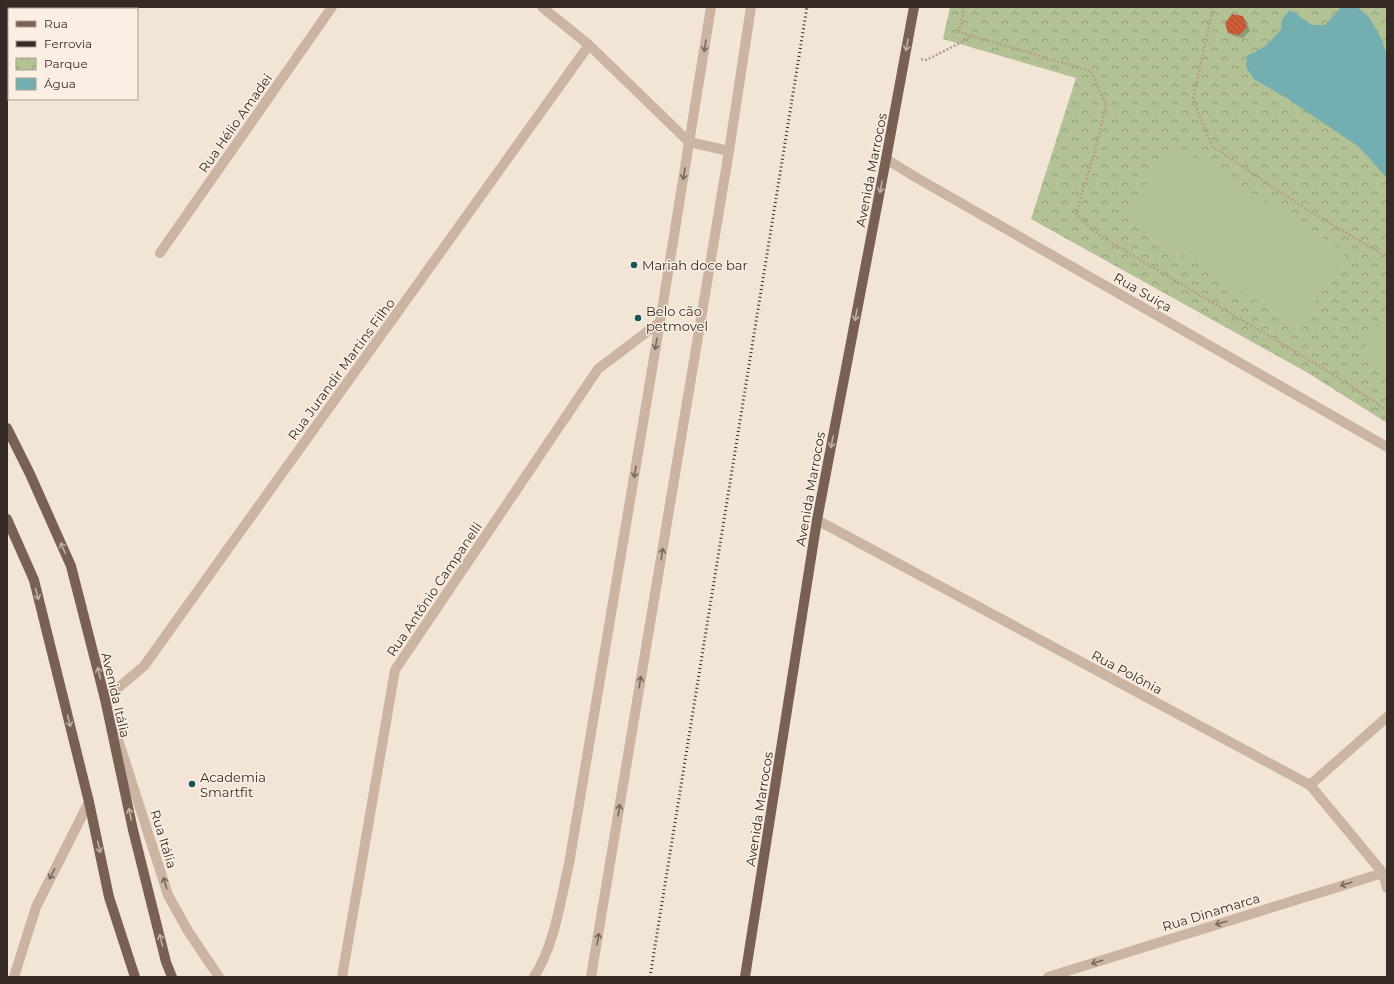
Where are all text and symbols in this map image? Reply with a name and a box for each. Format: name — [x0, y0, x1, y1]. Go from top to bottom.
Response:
legend — [8, 8, 138, 100]
text: Rua — [44, 16, 68, 31]
text: Ferrovia — [44, 36, 92, 51]
one-way arrow — [903, 38, 911, 51]
one-way arrow — [700, 39, 708, 52]
text: Parque — [44, 56, 88, 71]
street label: Rua Hélio Amadei — [195, 70, 275, 176]
text: Água — [44, 76, 76, 91]
street label: Avenida Marrocos — [852, 112, 890, 228]
one-way arrow — [680, 167, 688, 180]
one-way arrow — [876, 180, 884, 193]
place label: Mariah doce bar — [642, 257, 748, 273]
marker: Mariah doce bar — [629, 260, 639, 270]
street label: Rua Suiça — [1111, 269, 1175, 315]
street label: Rua Jurandir Martins Filho — [284, 295, 398, 443]
place label: Belo cão petmovel — [646, 303, 708, 334]
one-way arrow — [852, 308, 860, 321]
marker: Belo cão petmovel — [633, 313, 643, 323]
one-way arrow — [652, 337, 660, 350]
street label: Avenida Marrocos — [792, 431, 828, 547]
one-way arrow — [828, 435, 836, 448]
one-way arrow — [631, 465, 639, 478]
street label: Rua Antônio Campanelli — [383, 519, 485, 659]
one-way arrow — [59, 543, 66, 555]
one-way arrow — [658, 548, 666, 561]
one-way arrow — [34, 588, 42, 601]
street label: Rua Polônia — [1089, 647, 1165, 697]
street label: Avenida Itália — [98, 651, 134, 739]
one-way arrow — [94, 667, 102, 680]
one-way arrow — [636, 676, 644, 689]
one-way arrow — [65, 714, 73, 727]
street label: Avenida Marrocos — [742, 750, 776, 868]
place label: Academia Smartfit — [200, 769, 266, 800]
marker: Academia Smartfit — [187, 779, 197, 789]
one-way arrow — [615, 804, 623, 817]
one-way arrow — [125, 808, 133, 821]
street label: Rua Itália — [148, 808, 180, 870]
one-way arrow — [95, 840, 103, 853]
one-way arrow — [48, 868, 55, 880]
one-way arrow — [160, 878, 168, 890]
one-way arrow — [1339, 881, 1352, 888]
street label: Rua Dinamarca — [1160, 890, 1262, 934]
one-way arrow — [1215, 920, 1228, 927]
one-way arrow — [594, 932, 602, 945]
one-way arrow — [156, 934, 164, 947]
one-way arrow — [1091, 959, 1104, 966]

